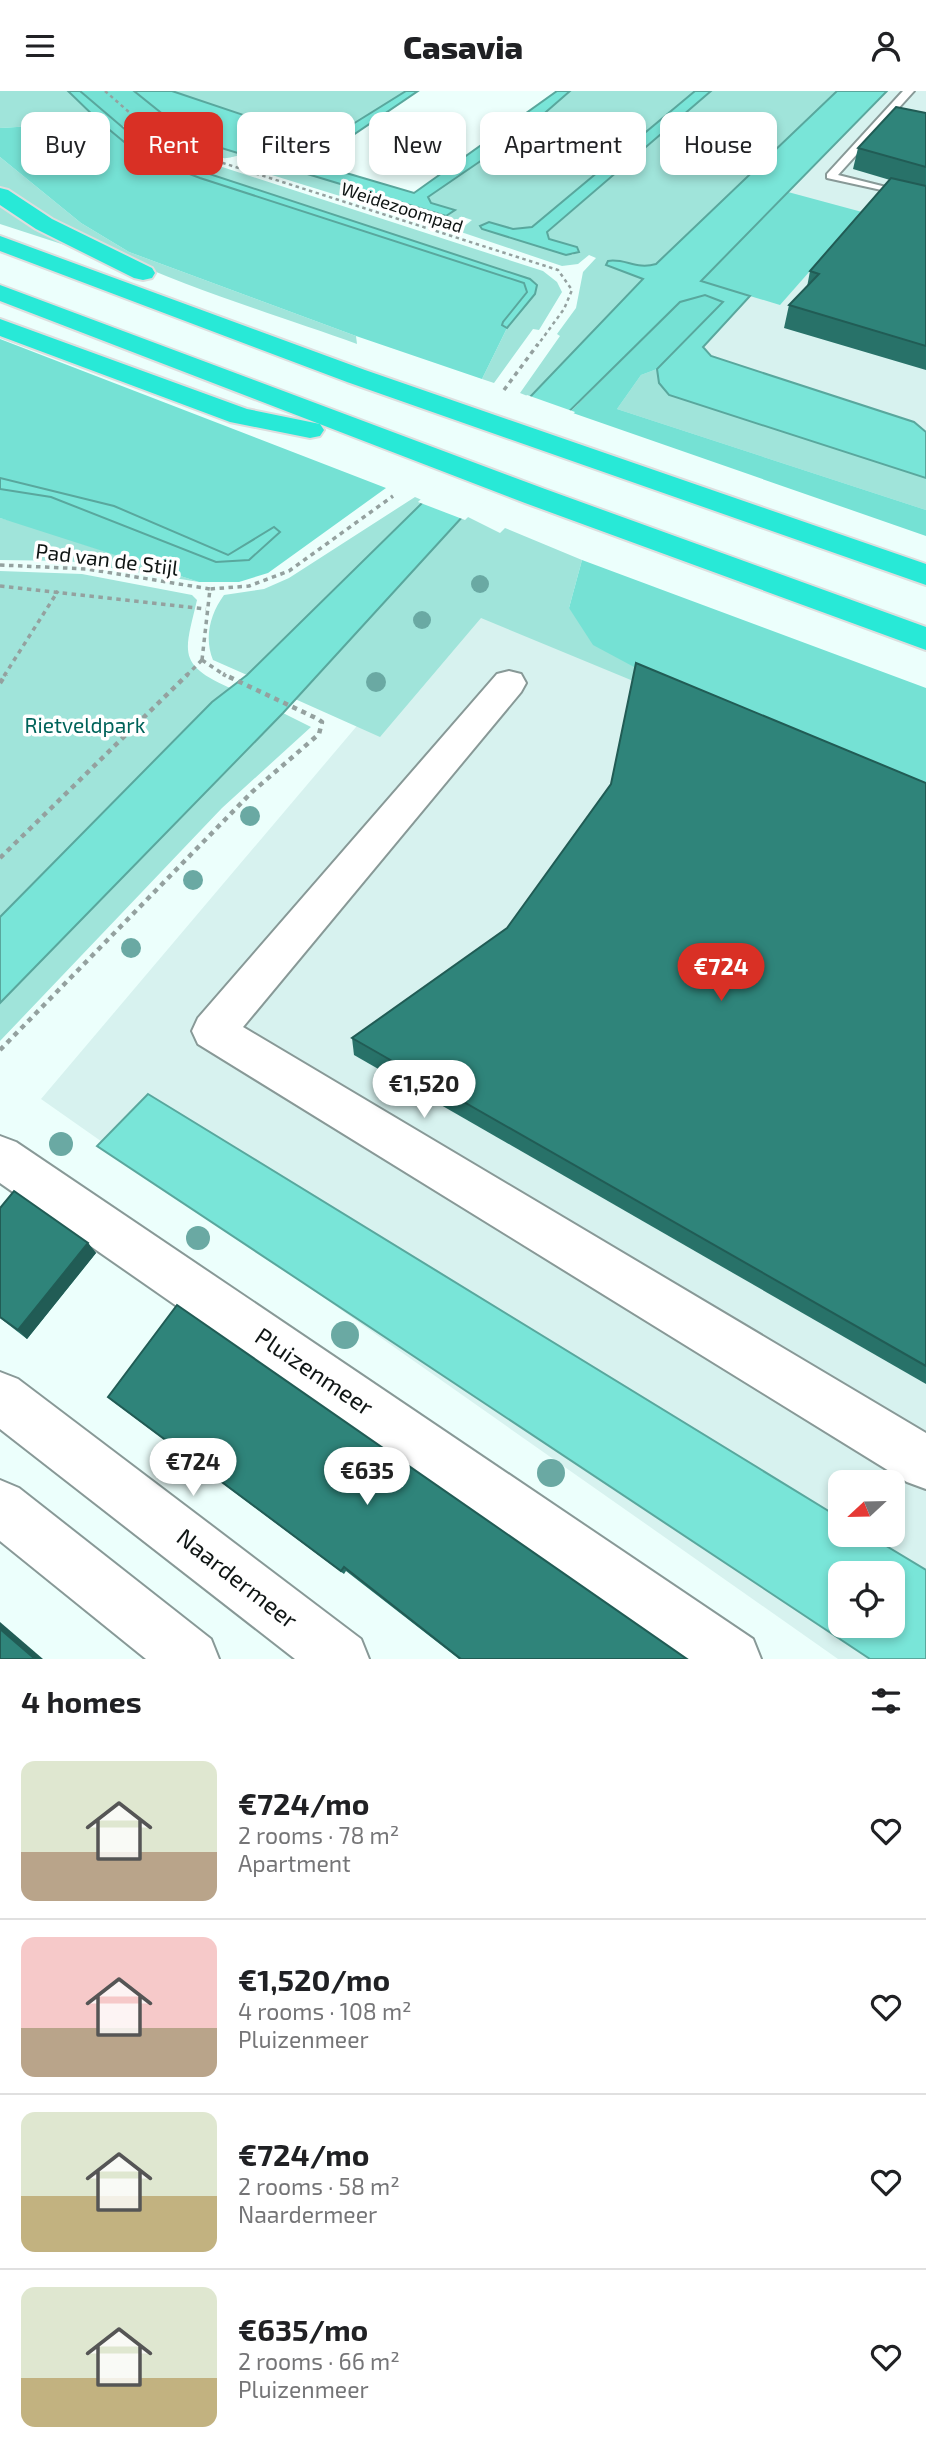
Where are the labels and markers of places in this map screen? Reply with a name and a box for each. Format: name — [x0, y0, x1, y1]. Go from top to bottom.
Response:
pin: €724 — [680, 943, 762, 1003]
pin: €1,520 — [367, 1061, 481, 1120]
pin: €724 — [152, 1439, 234, 1498]
pin: €635 — [326, 1447, 408, 1507]

